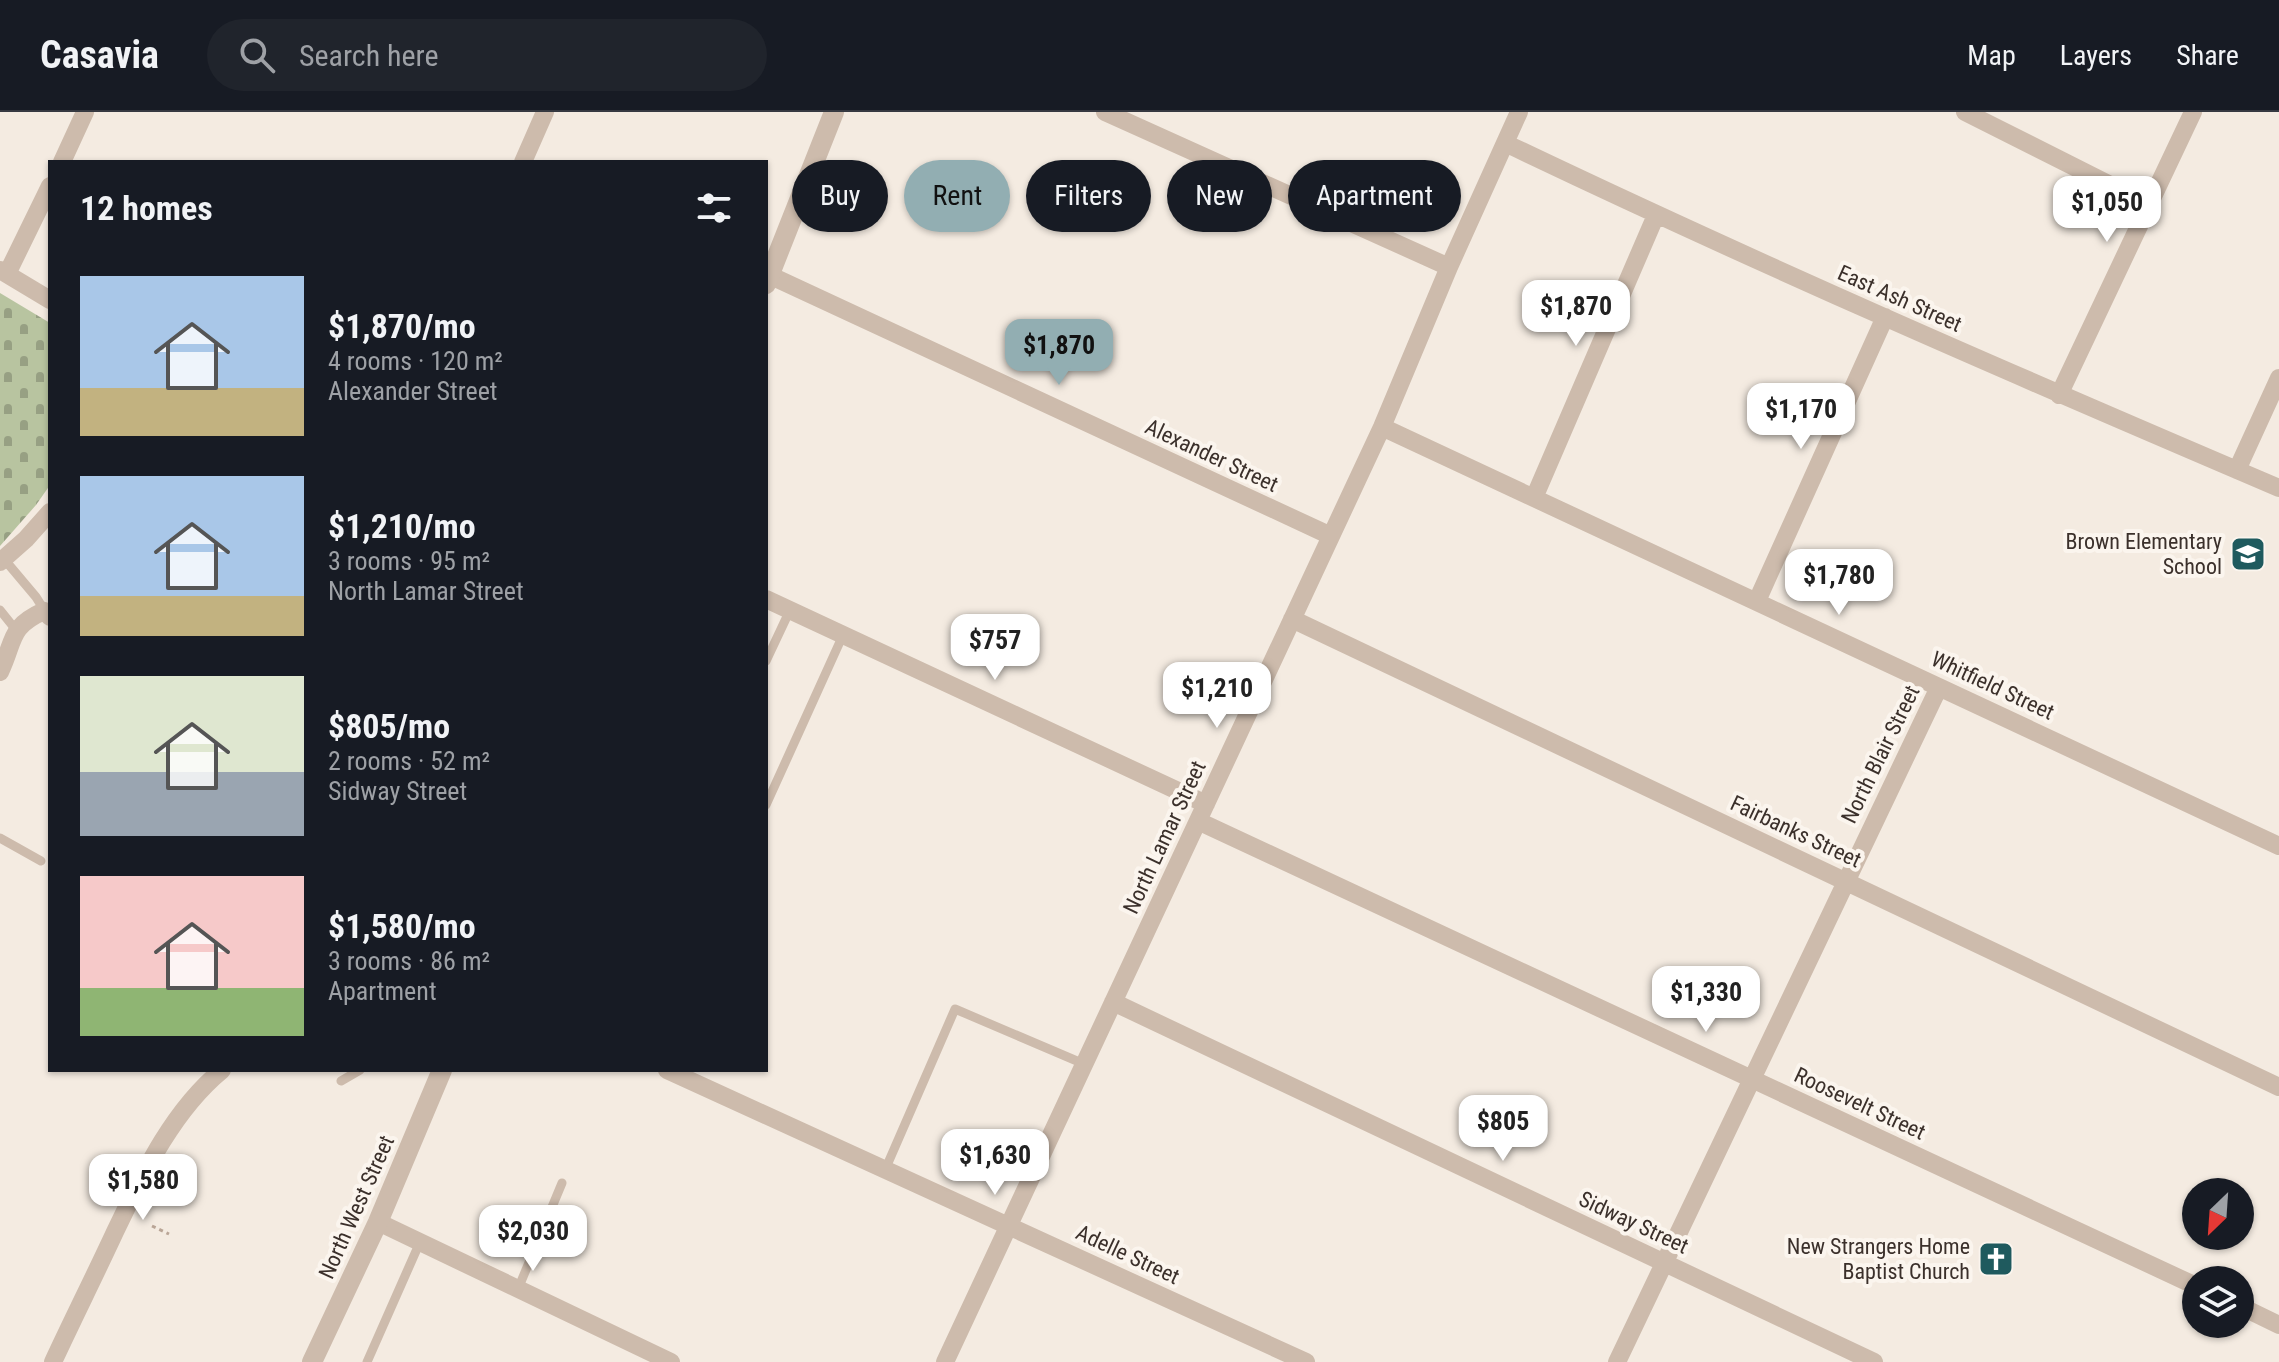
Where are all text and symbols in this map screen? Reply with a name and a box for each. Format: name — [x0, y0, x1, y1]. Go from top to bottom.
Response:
search box — [207, 19, 767, 91]
text: Casavia — [40, 33, 159, 77]
icon: search — [235, 33, 279, 77]
text: Search here — [299, 38, 439, 73]
text: Map — [1967, 39, 2016, 72]
text: Layers — [2060, 39, 2132, 72]
text: Share — [2176, 39, 2239, 72]
chip: Buy — [792, 160, 888, 232]
chip: Rent — [904, 160, 1010, 232]
chip: Filters — [1026, 160, 1151, 232]
chip: New — [1167, 160, 1272, 232]
chip: Apartment — [1288, 160, 1461, 232]
pin: $1,050 — [2042, 176, 2172, 244]
icon: filters — [692, 186, 736, 230]
text: $1,050 — [2071, 187, 2143, 217]
text: 12 homes — [80, 188, 213, 228]
street label: East Ash Street — [1834, 260, 1966, 337]
pin: $1,870 — [1511, 280, 1641, 348]
text: $1,870 — [1540, 291, 1612, 321]
text: $1,870/mo — [328, 306, 476, 346]
icon: home — [144, 308, 240, 404]
pin: $1,870 — [994, 319, 1124, 387]
text: $1,870 — [1023, 330, 1095, 360]
text: 4 rooms · 120 m² — [328, 346, 503, 376]
text: Alexander Street — [328, 376, 498, 406]
pin: $1,170 — [1736, 383, 1866, 451]
text: $1,170 — [1765, 394, 1837, 424]
street label: Alexander Street — [1142, 414, 1282, 497]
text: $1,210/mo — [328, 506, 476, 546]
icon: home — [144, 508, 240, 604]
place label: Brown Elementary School — [2066, 529, 2222, 579]
school or university icon: Brown Elementary School — [2229, 535, 2267, 573]
text: 3 rooms · 95 m² — [328, 546, 490, 576]
pin: $1,780 — [1774, 549, 1904, 617]
text: $1,780 — [1803, 560, 1875, 590]
text: North Lamar Street — [328, 576, 524, 606]
pin: $757 — [948, 614, 1042, 682]
text: $757 — [969, 625, 1021, 655]
street label: Whitfield Street — [1927, 646, 2058, 725]
pin: $1,210 — [1152, 662, 1282, 730]
text: $1,210 — [1181, 673, 1253, 703]
street label: North Blair Street — [1836, 681, 1925, 827]
text: $805/mo — [328, 706, 450, 746]
icon: home — [144, 708, 240, 804]
text: 2 rooms · 52 m² — [328, 746, 490, 776]
street label: North Lamar Street — [1118, 757, 1211, 917]
text: Sidway Street — [328, 776, 467, 806]
street label: Fairbanks Street — [1727, 790, 1865, 873]
text: $1,580/mo — [328, 906, 476, 946]
icon: home — [144, 908, 240, 1004]
text: 3 rooms · 86 m² — [328, 946, 490, 976]
pin: $1,330 — [1641, 966, 1771, 1034]
text: Apartment — [328, 976, 437, 1006]
text: $1,330 — [1670, 977, 1742, 1007]
street label: Roosevelt Street — [1790, 1062, 1929, 1145]
pin: $805 — [1456, 1095, 1550, 1163]
text: $805 — [1477, 1106, 1529, 1136]
pin: $1,630 — [930, 1129, 1060, 1197]
street label: North West Street — [314, 1132, 399, 1283]
text: $1,630 — [959, 1140, 1031, 1170]
pin: $1,580 — [78, 1154, 208, 1222]
text: $1,580 — [107, 1165, 179, 1195]
north arrow — [2182, 1178, 2254, 1250]
map controls — [2182, 1178, 2254, 1338]
street label: Sidway Street — [1575, 1186, 1692, 1259]
pin: $2,030 — [468, 1205, 598, 1273]
text: $2,030 — [497, 1216, 569, 1246]
street label: Adelle Street — [1072, 1220, 1183, 1289]
place label: New Strangers Home Baptist Church — [1787, 1234, 1970, 1284]
church icon: New Strangers Home Baptist Church — [1977, 1240, 2015, 1278]
button: layers — [2182, 1266, 2254, 1338]

